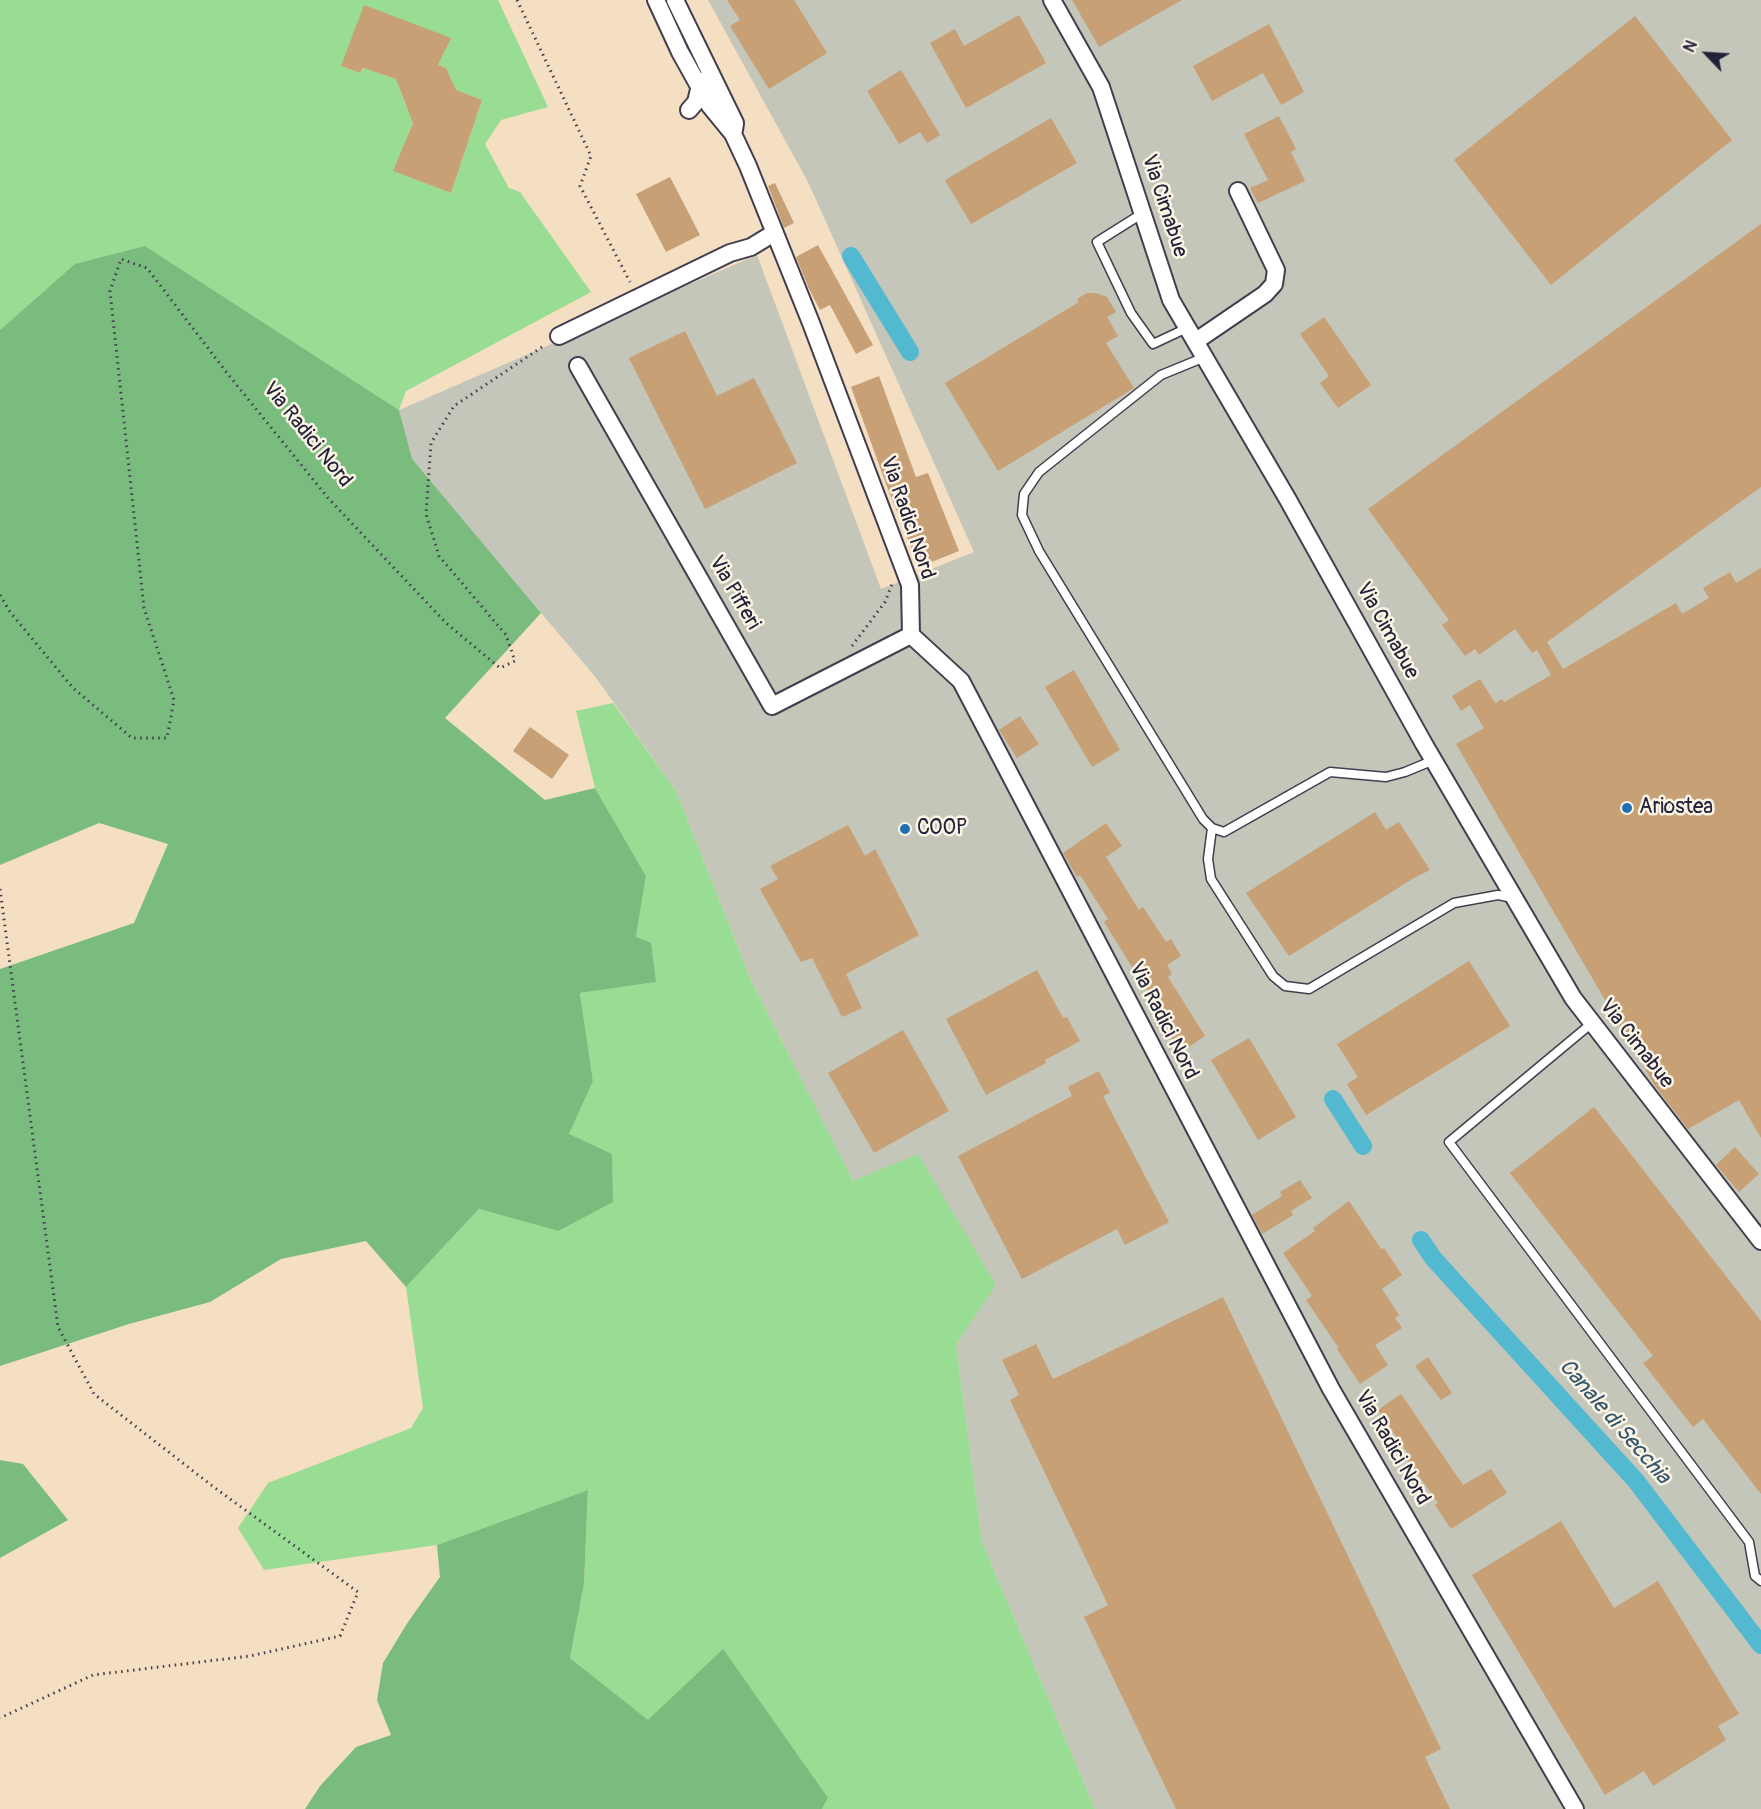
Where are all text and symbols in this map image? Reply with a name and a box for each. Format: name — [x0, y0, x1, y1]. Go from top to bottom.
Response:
north arrow — [1677, 24, 1737, 84]
text: N — [1679, 37, 1702, 56]
street label: Via Cimabue — [1136, 151, 1192, 261]
street label: Via Radici Nord — [257, 377, 357, 493]
street label: Via Radici Nord — [874, 453, 940, 583]
street label: Via Pifferi — [703, 551, 765, 635]
street label: Via Cimabue — [1350, 578, 1424, 684]
place label: Ariostea — [1639, 795, 1713, 821]
marker: Ariostea — [1620, 801, 1634, 815]
place label: COOP — [917, 816, 967, 842]
marker: COOP — [898, 822, 912, 836]
street label: Via Radici Nord — [1123, 958, 1203, 1084]
street label: Via Cimabue — [1593, 994, 1679, 1094]
water label: Canale di Secchia — [1553, 1354, 1675, 1490]
street label: Via Radici Nord — [1349, 1386, 1435, 1510]

